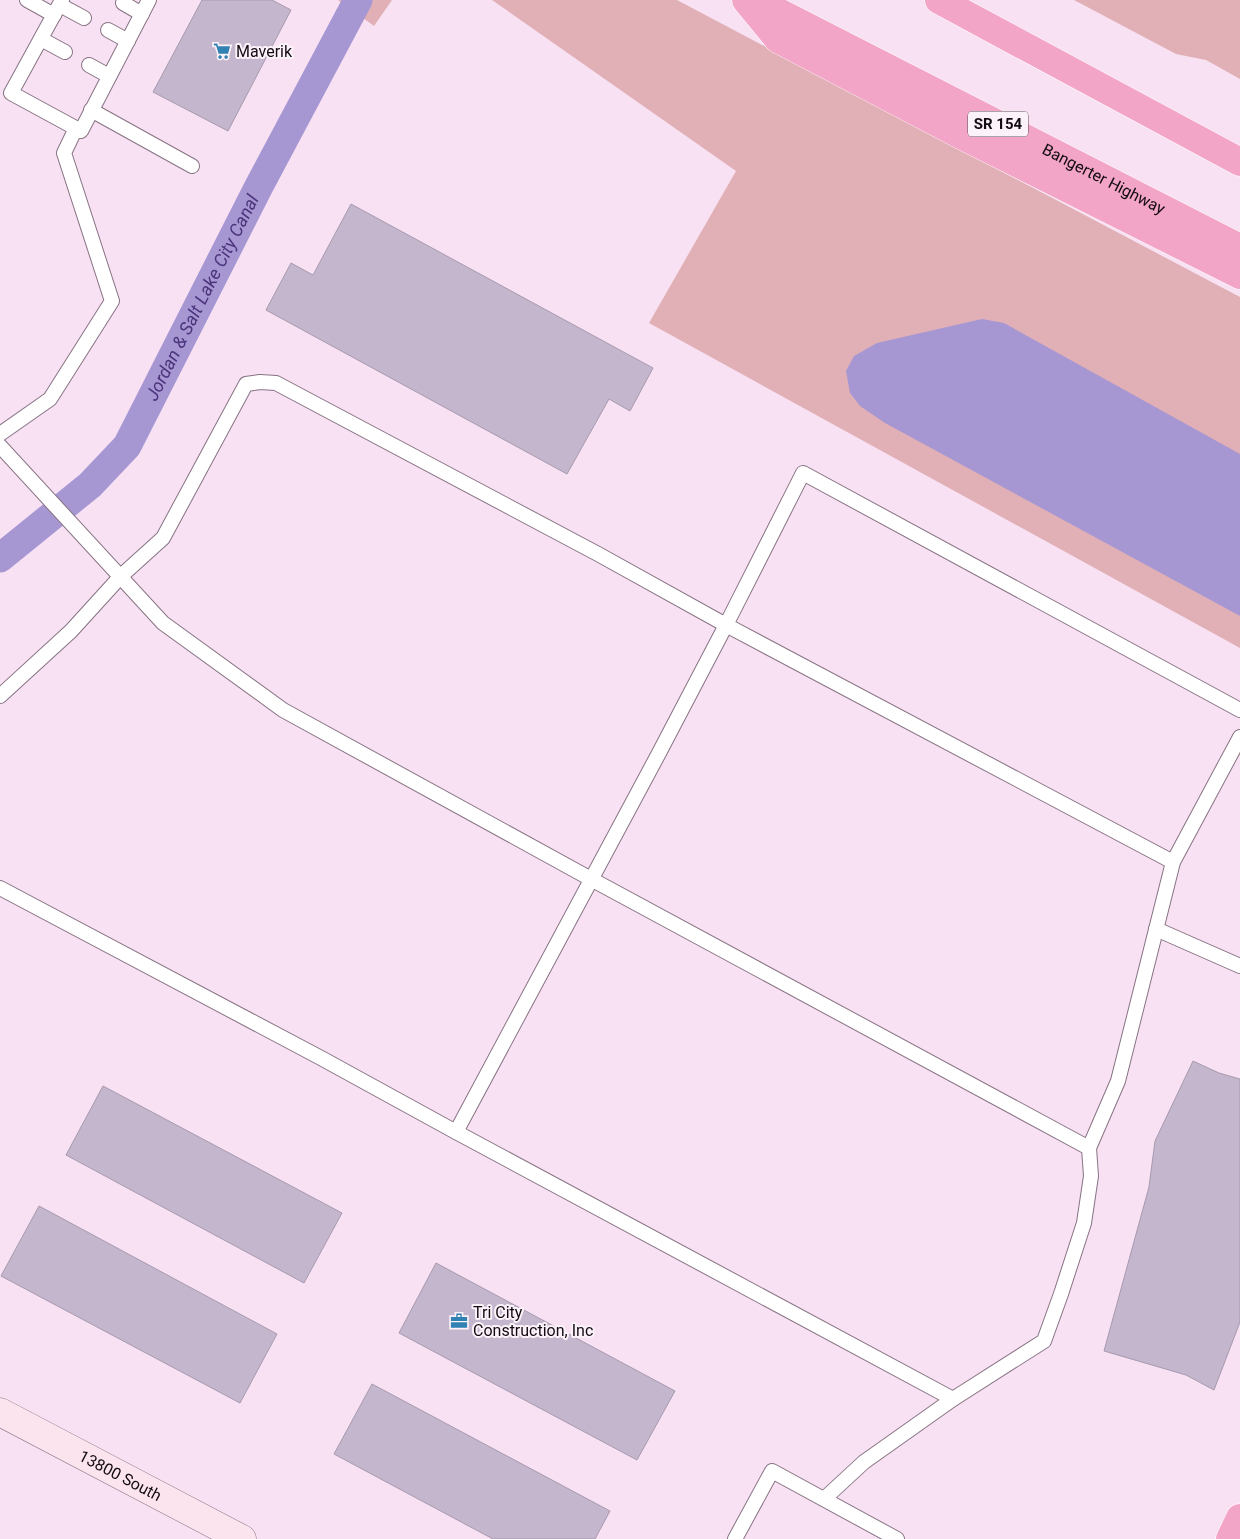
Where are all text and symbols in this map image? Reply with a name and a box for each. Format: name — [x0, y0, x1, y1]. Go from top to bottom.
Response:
supermarket icon: Maverik — [212, 41, 232, 61]
place label: Maverik — [236, 42, 293, 61]
road number: SR 154 — [968, 112, 1028, 136]
street label: Bangerter Highway — [1039, 140, 1169, 218]
water label: Jordan & Salt Lake City Canal — [141, 190, 263, 404]
place label: Tri City Construction, Inc — [473, 1303, 593, 1340]
office icon: Tri City Construction, Inc — [449, 1311, 469, 1331]
street label: 13800 South — [76, 1446, 165, 1505]

